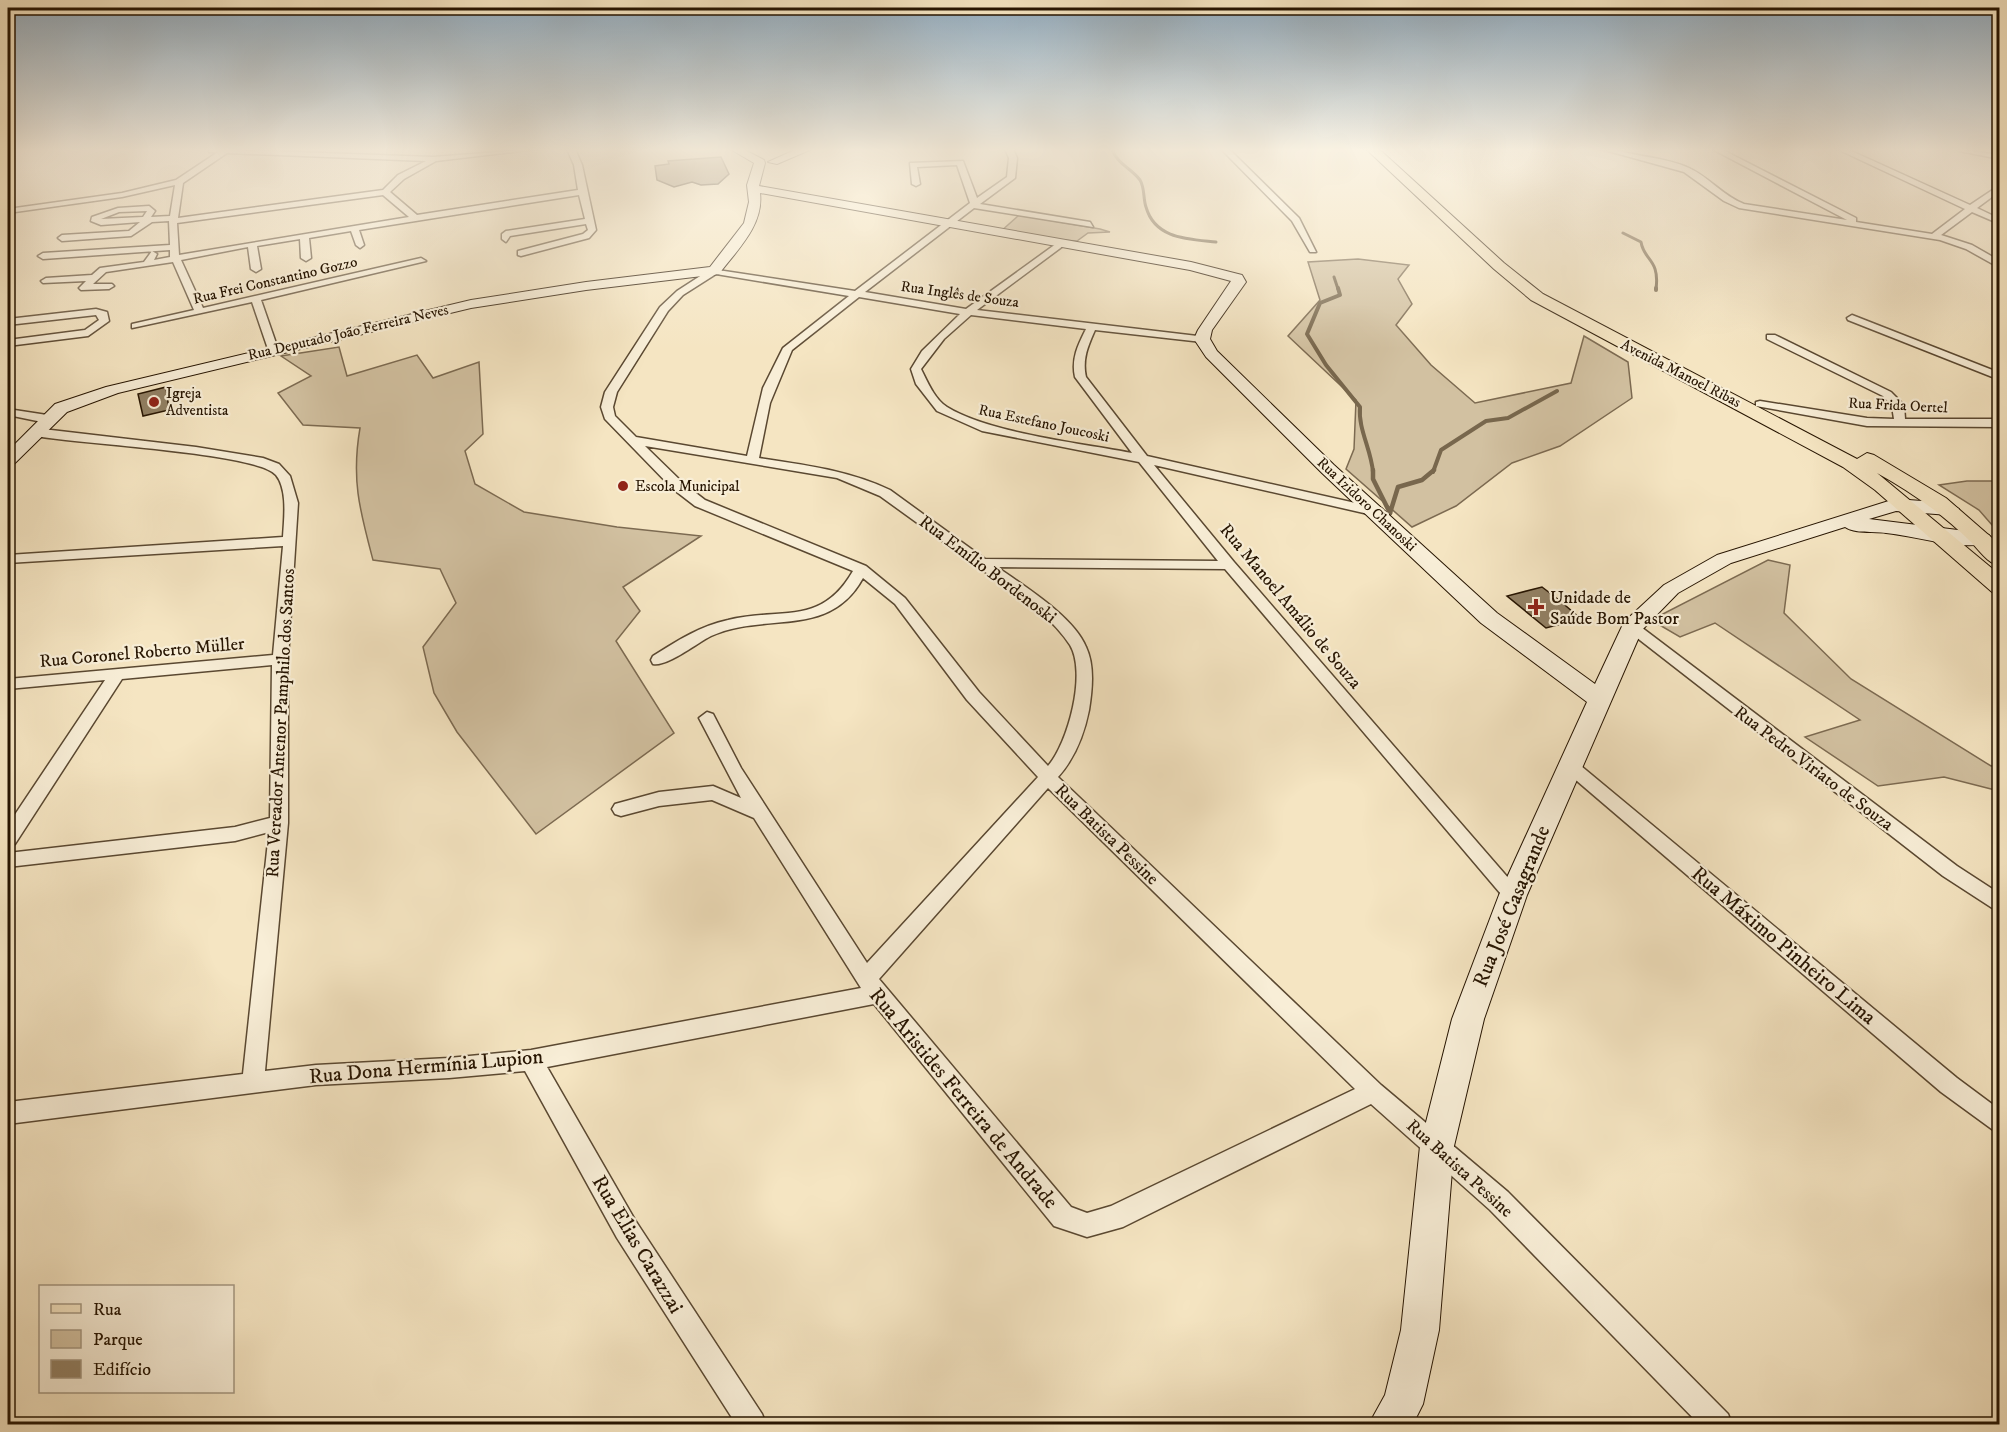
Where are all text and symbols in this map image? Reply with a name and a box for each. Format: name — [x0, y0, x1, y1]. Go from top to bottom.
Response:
street label: Rua Frei Constantino Gozzo — [191, 252, 359, 309]
street label: Rua Inglês de Souza — [900, 277, 1021, 312]
street label: Rua Deputado João Ferreira Neves — [246, 300, 450, 365]
street label: Avenida Manoel Ribas — [1618, 335, 1744, 412]
place label: Igreja Adventista — [166, 384, 229, 420]
street label: Rua Frida Oertel — [1848, 393, 1949, 418]
marker: Igreja Adventista — [147, 395, 161, 409]
street label: Rua Estefano Joucoski — [977, 400, 1111, 447]
street label: Rua Izidoro Chanoski — [1313, 453, 1421, 556]
place label: Escola Municipal — [635, 477, 740, 496]
marker: Escola Municipal — [616, 479, 630, 493]
street label: Rua Emílio Bordenoski — [914, 511, 1061, 629]
street label: Rua Manoel Amálio de Souza — [1215, 520, 1366, 694]
street label: Rua Vereador Antenor Pamphilo dos Santos — [262, 568, 300, 878]
place label: Unidade de Saúde Bom Pastor — [1550, 587, 1679, 630]
marker: Unidade de Saúde Bom Pastor — [1527, 598, 1545, 616]
street label: Rua Coronel Roberto Müller — [39, 633, 246, 673]
street label: Rua Pedro Viriato de Souza — [1729, 702, 1898, 836]
street label: Rua Batista Pessine — [1050, 780, 1163, 890]
street label: Rua José Casagrande — [1468, 822, 1556, 991]
street label: Rua Máximo Pinheiro Lima — [1686, 861, 1881, 1031]
street label: Rua Aristides Ferreira de Andrade — [863, 983, 1063, 1215]
street label: Rua Dona Hermínia Lupion — [308, 1044, 544, 1090]
street label: Rua Batista Pessine — [1401, 1115, 1517, 1222]
street label: Rua Elias Carazzai — [586, 1171, 689, 1318]
legend — [39, 1285, 234, 1393]
text: Rua — [93, 1299, 122, 1321]
text: Parque — [93, 1329, 143, 1351]
text: Edifício — [93, 1359, 151, 1381]

